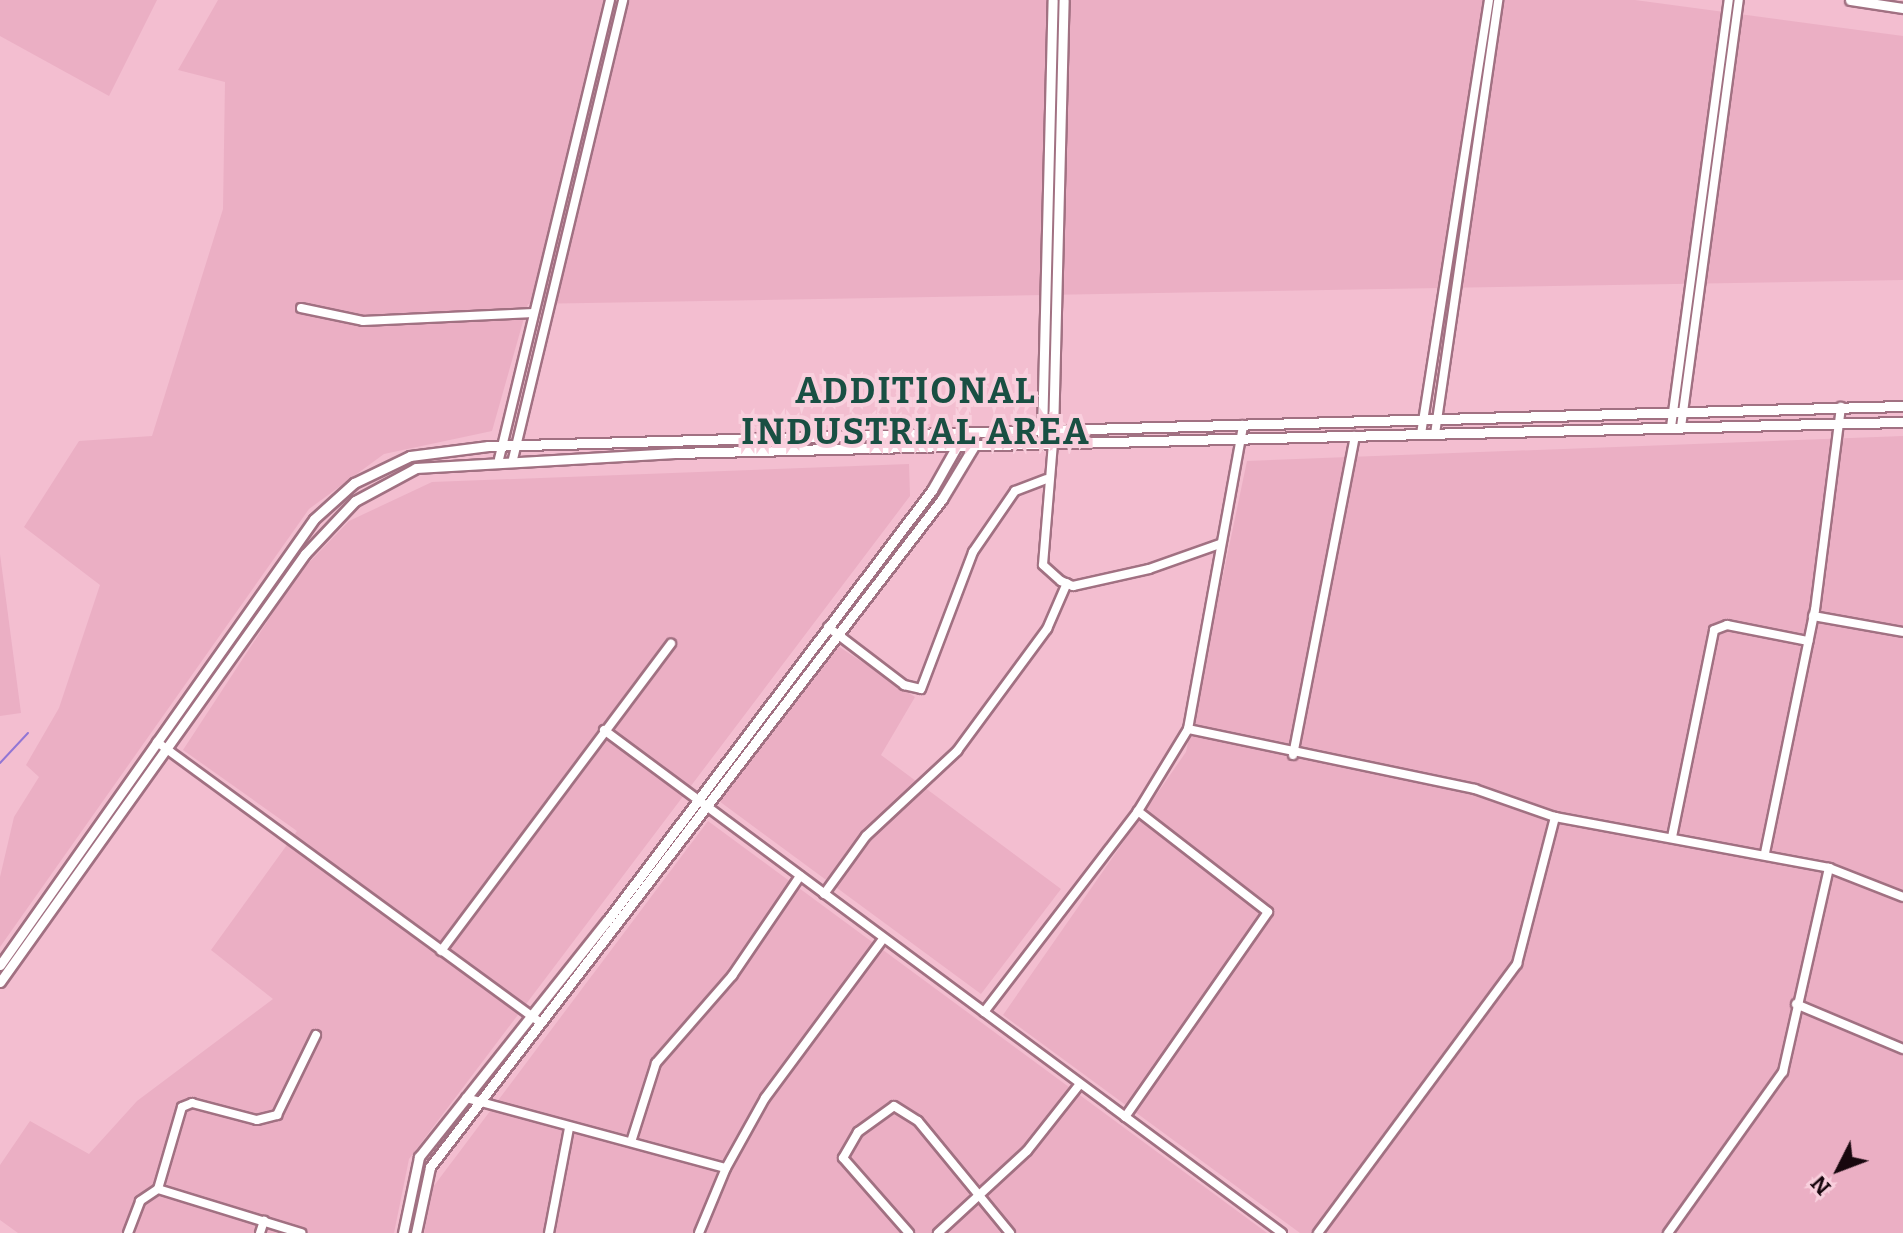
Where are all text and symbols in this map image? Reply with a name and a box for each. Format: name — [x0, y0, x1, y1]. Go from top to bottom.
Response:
district label: ADDITIONAL INDUSTRIAL AREA — [741, 369, 1091, 454]
north arrow — [1799, 1129, 1879, 1209]
text: N — [1805, 1170, 1837, 1201]

